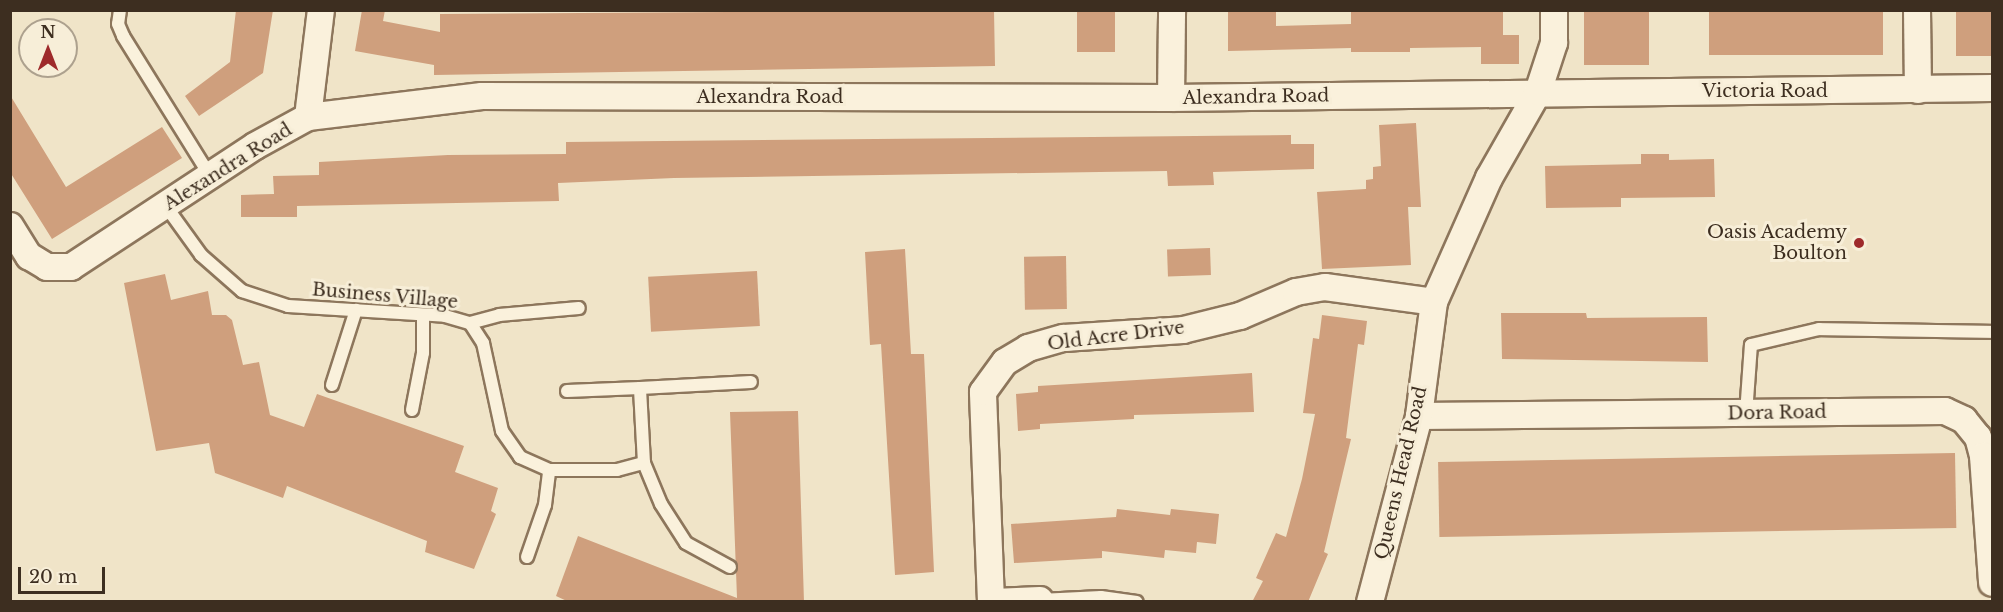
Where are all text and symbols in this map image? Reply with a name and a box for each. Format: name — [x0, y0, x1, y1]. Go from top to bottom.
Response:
north arrow — [18, 18, 78, 78]
text: N — [40, 22, 56, 42]
street label: Victoria Road — [1702, 80, 1828, 102]
street label: Alexandra Road — [1182, 85, 1330, 109]
street label: Alexandra Road — [696, 86, 844, 108]
street label: Alexandra Road — [160, 119, 296, 215]
place label: Oasis Academy Boulton — [1706, 222, 1847, 264]
marker: Oasis Academy Boulton — [1852, 236, 1866, 250]
street label: Business Village — [311, 279, 459, 313]
street label: Old Acre Drive — [1046, 317, 1186, 355]
street label: Queens Head Road — [1371, 384, 1431, 562]
street label: Dora Road — [1727, 401, 1827, 425]
scale bar — [21, 555, 108, 593]
text: 20 m — [29, 566, 77, 588]

